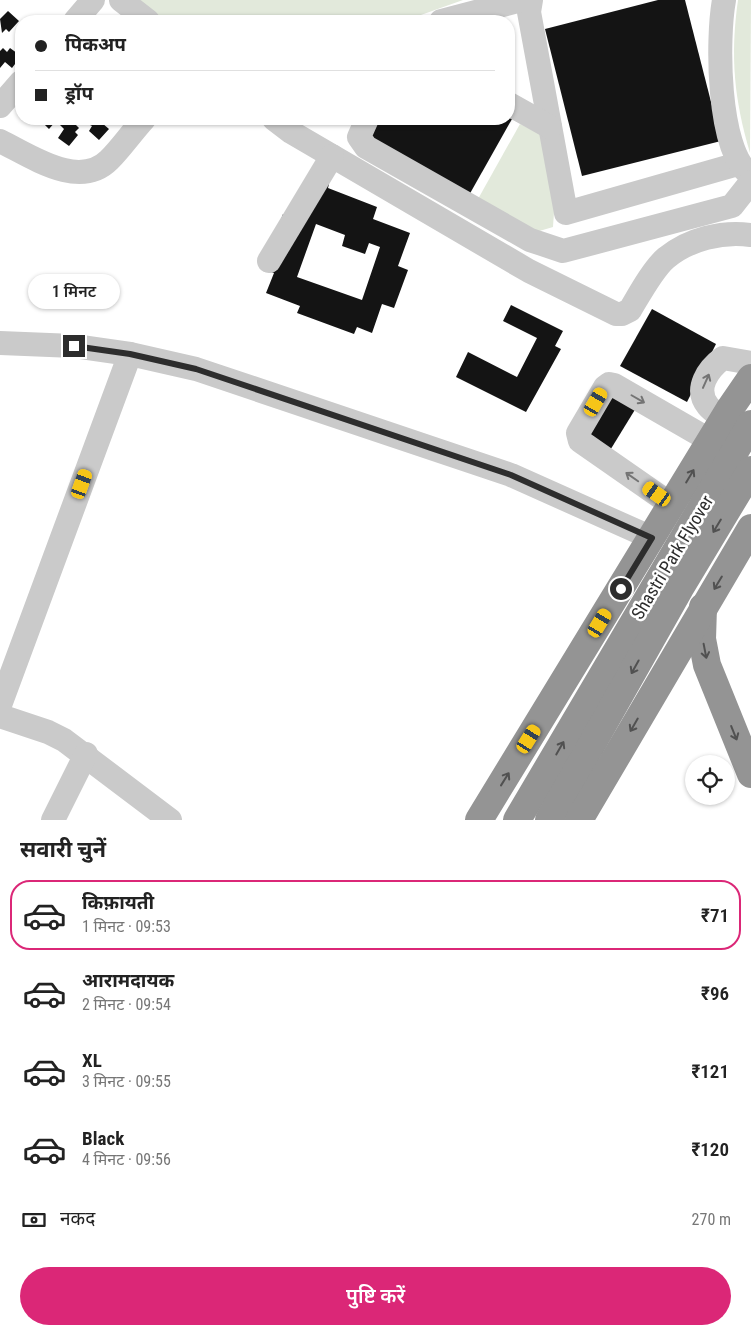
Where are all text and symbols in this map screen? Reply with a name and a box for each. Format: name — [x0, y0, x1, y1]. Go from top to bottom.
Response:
text: पिकअप — [65, 33, 126, 56]
text: ड्रॉप — [65, 82, 93, 105]
callout: 1 मिनट — [28, 274, 120, 308]
text: 1 मिनट — [52, 282, 96, 301]
route end — [63, 335, 85, 357]
one-way arrow — [701, 374, 711, 389]
car — [582, 385, 609, 419]
one-way arrow — [631, 394, 645, 404]
car — [69, 467, 94, 501]
one-way arrow — [685, 469, 695, 483]
one-way arrow — [625, 472, 639, 482]
car — [640, 479, 673, 509]
street label: Shastri Park Flyover — [627, 491, 718, 623]
one-way arrow — [711, 519, 721, 533]
one-way arrow — [713, 575, 723, 589]
route start — [610, 578, 632, 600]
car — [585, 606, 614, 640]
one-way arrow — [700, 642, 710, 658]
one-way arrow — [630, 659, 640, 674]
one-way arrow — [629, 717, 639, 731]
car — [514, 722, 543, 756]
one-way arrow — [730, 725, 740, 740]
one-way arrow — [555, 741, 565, 755]
map controls — [685, 755, 735, 805]
button: locate — [685, 755, 735, 805]
one-way arrow — [500, 772, 510, 786]
text: सवारी चुनें — [20, 837, 106, 862]
text: किफ़ायती — [82, 891, 154, 914]
icon: car — [22, 893, 67, 938]
text: ₹71 — [701, 904, 729, 927]
text: 1 मिनट · 09:53 — [82, 917, 171, 936]
text: आरामदायक — [82, 969, 174, 992]
icon: car — [22, 971, 67, 1016]
text: ₹96 — [701, 982, 729, 1005]
text: 2 मिनट · 09:54 — [82, 995, 171, 1014]
icon: car — [22, 1049, 67, 1094]
text: XL — [82, 1049, 102, 1072]
text: ₹121 — [691, 1060, 729, 1083]
text: 3 मिनट · 09:55 — [82, 1072, 171, 1091]
icon: car — [22, 1127, 67, 1172]
text: Black — [82, 1127, 124, 1150]
text: ₹120 — [691, 1138, 729, 1161]
text: 4 मिनट · 09:56 — [82, 1150, 171, 1169]
icon: cash — [20, 1206, 48, 1234]
text: नकद — [60, 1207, 95, 1230]
text: 270 m — [692, 1210, 731, 1229]
button: पुष्टि करें — [20, 1267, 731, 1325]

